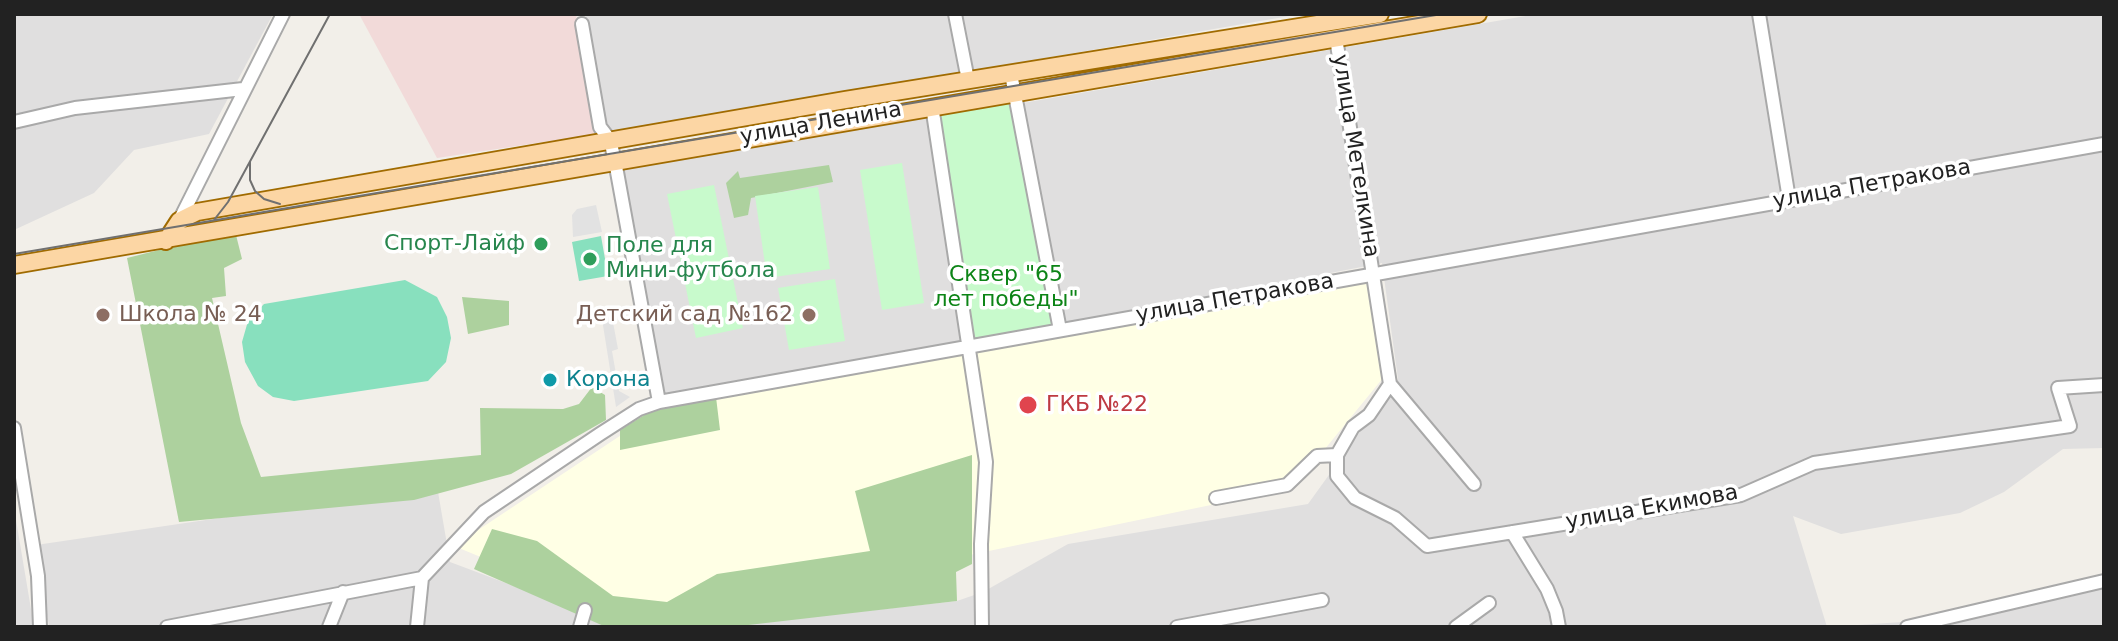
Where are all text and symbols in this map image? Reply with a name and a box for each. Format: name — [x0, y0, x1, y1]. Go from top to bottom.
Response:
street label: улица Метелкина — [1326, 53, 1384, 259]
street label: улица Ленина — [738, 97, 904, 151]
street label: улица Петракова — [1771, 155, 1973, 215]
place label: Спорт-Лайф — [384, 231, 525, 257]
place label: Поле для Мини-футбола — [606, 233, 775, 284]
marker: Спорт-Лайф — [532, 235, 550, 253]
marker: Поле для Мини-футбола — [581, 250, 599, 268]
park label: Сквер "65 лет победы" — [933, 262, 1079, 314]
street label: улица Петракова — [1134, 269, 1336, 329]
place label: Школа № 24 — [119, 302, 262, 328]
place label: Детский сад №162 — [576, 302, 793, 328]
marker: Школа № 24 — [94, 306, 112, 324]
marker: Детский сад №162 — [800, 306, 818, 324]
place label: Корона — [566, 367, 650, 393]
marker: Корона — [541, 371, 559, 389]
place label: ГКБ №22 — [1046, 392, 1148, 418]
marker: ГКБ №22 — [1017, 394, 1039, 416]
street label: улица Екимова — [1564, 480, 1740, 536]

